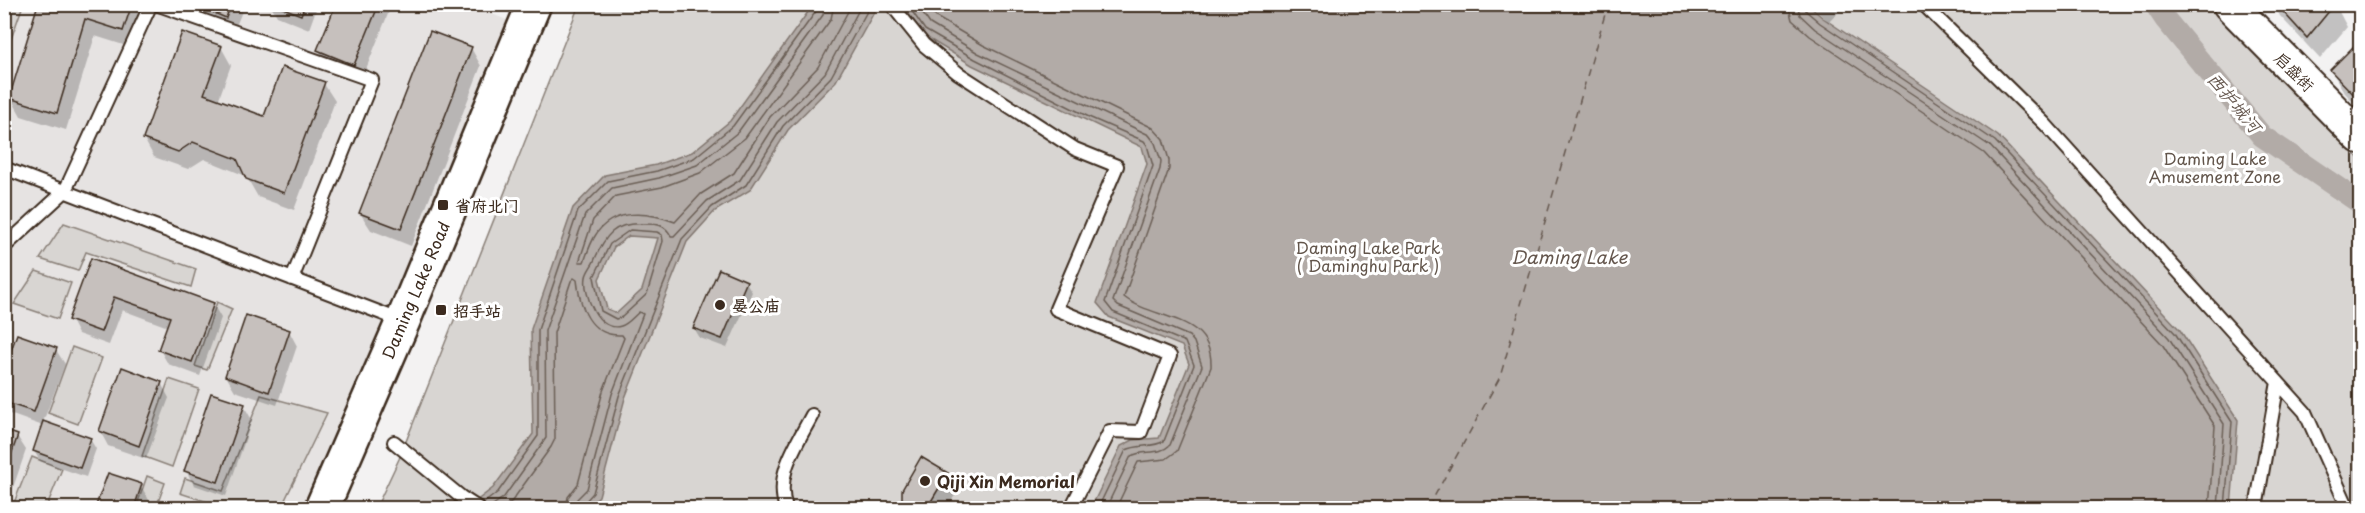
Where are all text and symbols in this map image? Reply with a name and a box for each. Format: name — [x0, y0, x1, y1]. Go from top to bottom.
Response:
street label: 启盛街 — [2270, 46, 2320, 96]
water label: 西护城河 — [2202, 66, 2270, 141]
park label: Daming Lake Amusement Zone — [2149, 146, 2281, 188]
place label: 省府北门 — [455, 193, 519, 217]
marker: 省府北门 — [436, 198, 450, 212]
street label: Daming Lake Road — [375, 217, 455, 363]
park label: Daming Lake Park ( Daminghu Park ) — [1296, 235, 1441, 277]
water label: Daming Lake — [1511, 243, 1629, 270]
place label: 晏公庙 — [732, 293, 780, 317]
place label: 招手站 — [453, 298, 501, 322]
marker: 晏公庙 — [713, 298, 727, 312]
marker: 招手站 — [434, 303, 448, 317]
place label: Qiji Xin Memorial — [937, 469, 1075, 493]
marker: Qiji Xin Memorial — [918, 474, 932, 488]

